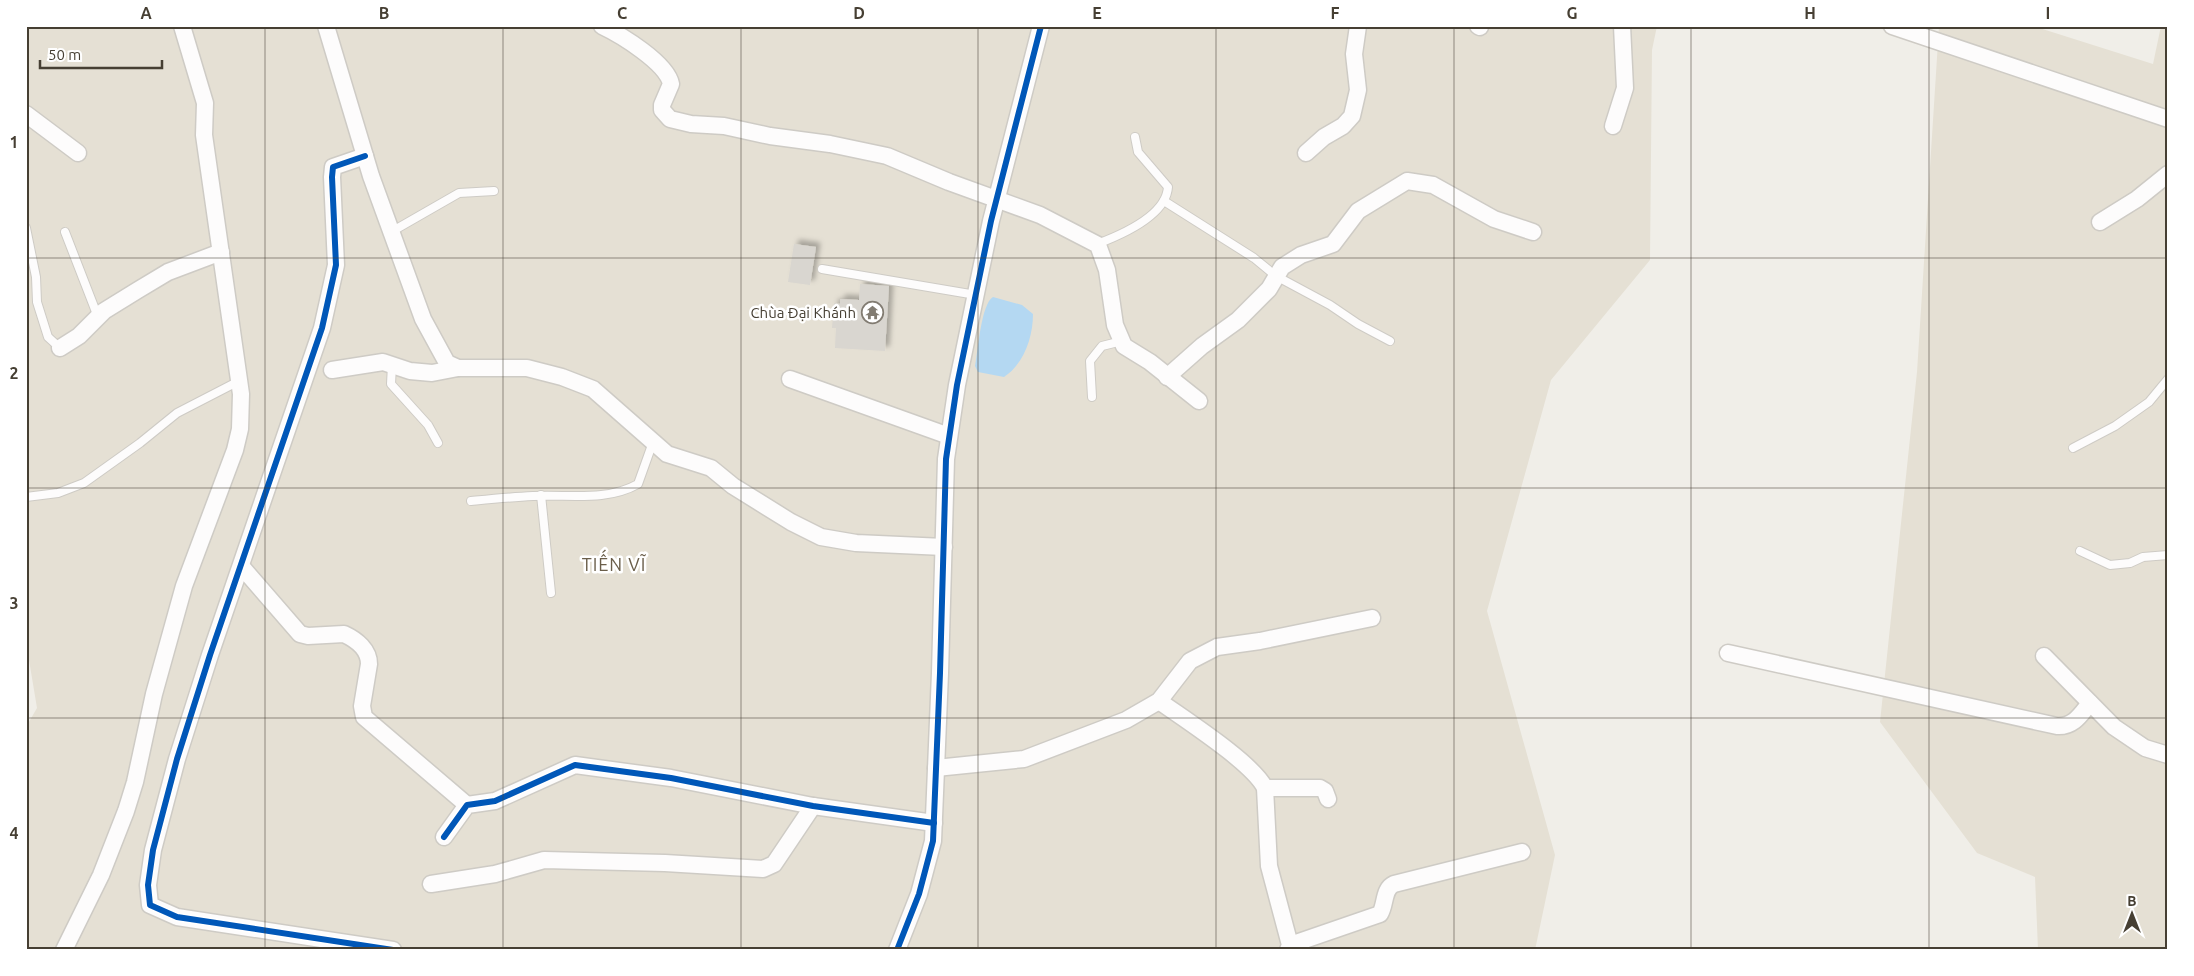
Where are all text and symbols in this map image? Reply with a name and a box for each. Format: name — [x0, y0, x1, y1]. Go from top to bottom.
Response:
text: A — [140, 4, 152, 22]
text: B — [379, 4, 389, 22]
text: C — [617, 4, 627, 22]
text: D — [853, 4, 865, 22]
text: E — [1092, 4, 1102, 22]
text: F — [1331, 4, 1340, 22]
text: G — [1566, 4, 1578, 22]
text: H — [1804, 4, 1816, 22]
text: I — [2046, 4, 2050, 22]
scale bar — [40, 38, 162, 70]
text: 50 m — [48, 46, 81, 63]
text: 1 — [9, 133, 19, 151]
temple icon: Chùa Đại Khánh — [860, 300, 884, 324]
place label: Chùa Đại Khánh — [750, 304, 856, 321]
text: 2 — [9, 364, 19, 382]
district label: TIẾN VĨ — [582, 549, 647, 574]
text: 3 — [9, 594, 19, 612]
text: 4 — [9, 824, 19, 842]
north arrow — [2106, 888, 2156, 938]
text: B — [2127, 893, 2137, 909]

